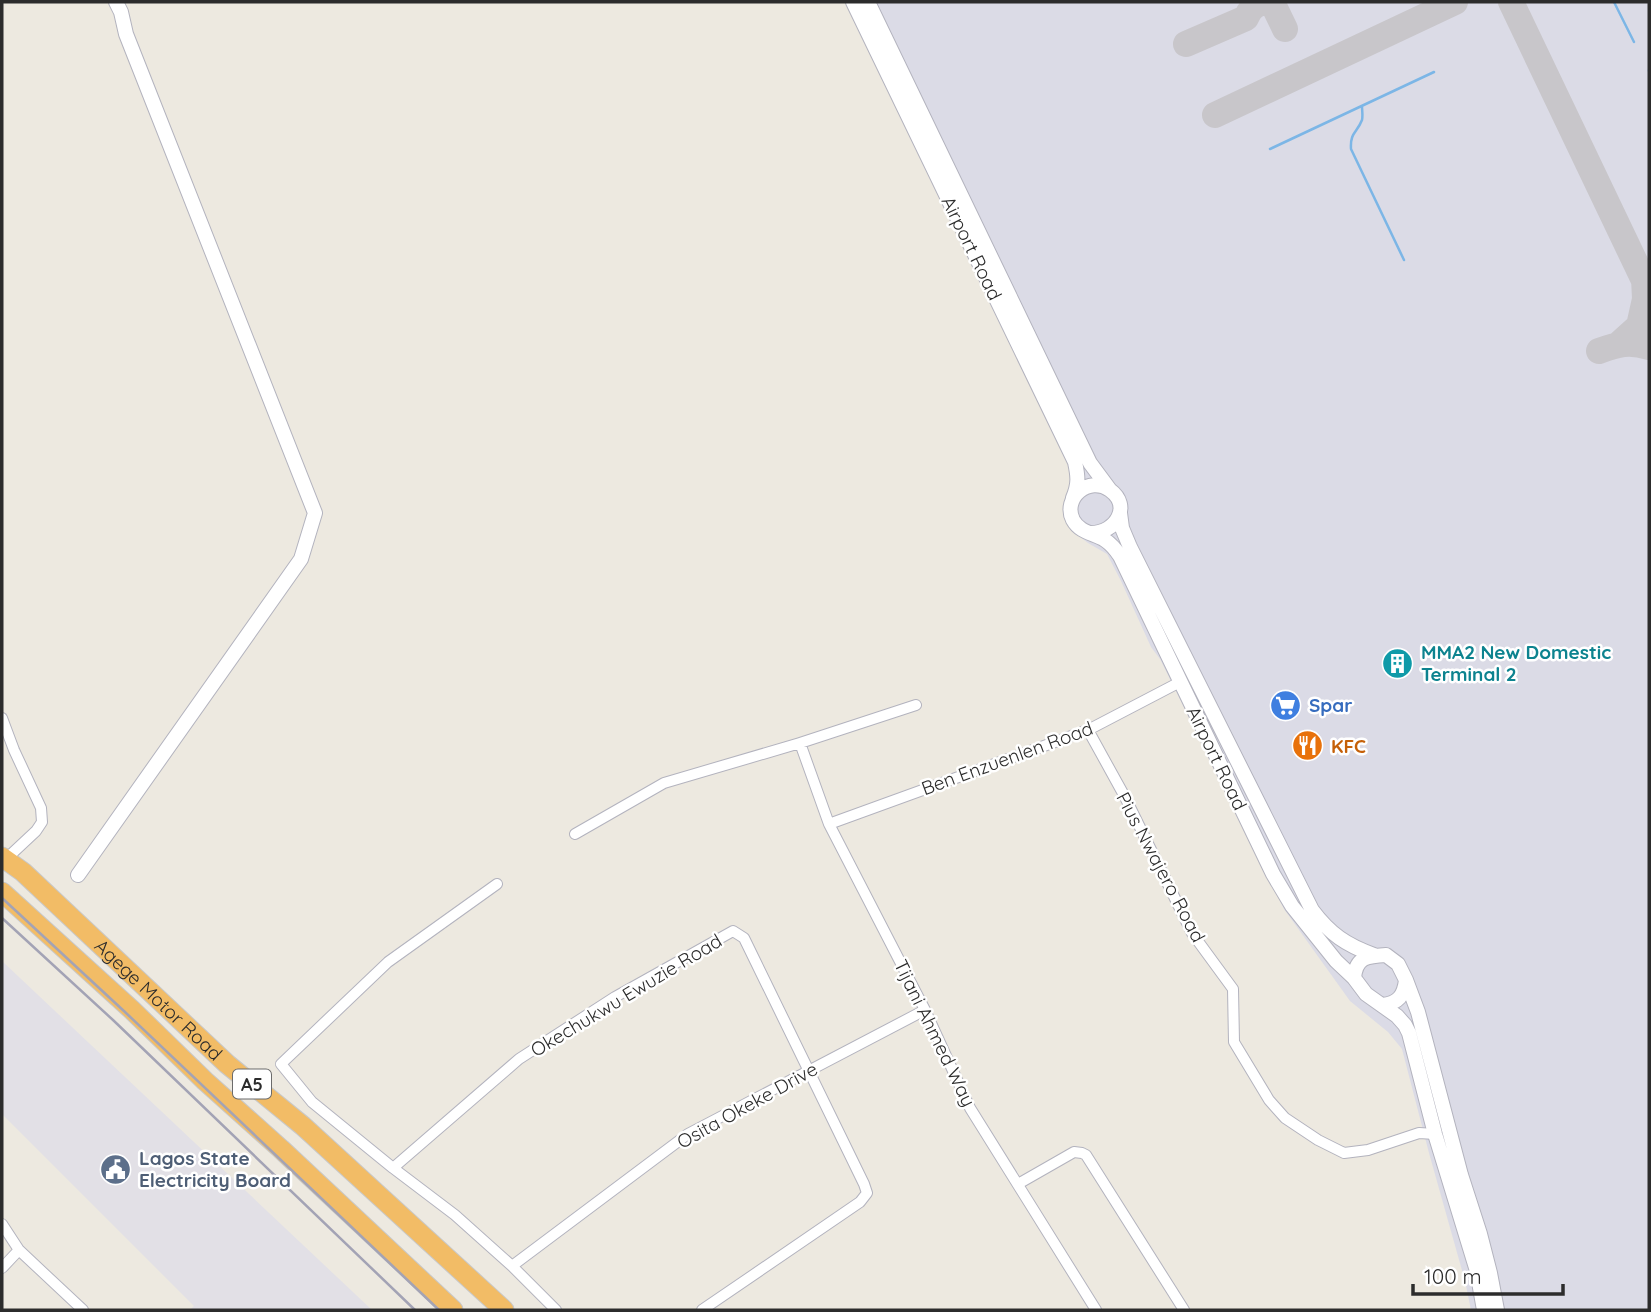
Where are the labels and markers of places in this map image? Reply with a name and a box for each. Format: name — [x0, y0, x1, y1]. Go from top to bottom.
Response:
place label: MMA2 New Domestic Terminal 2 — [1421, 640, 1611, 686]
building icon: MMA2 New Domestic Terminal 2 — [1381, 646, 1415, 680]
supermarket icon: Spar — [1269, 688, 1303, 722]
place label: Spar — [1309, 693, 1352, 717]
restaurant icon: KFC — [1291, 729, 1325, 763]
place label: KFC — [1331, 734, 1366, 758]
place label: Lagos State Electricity Board — [139, 1146, 291, 1192]
public building icon: Lagos State Electricity Board — [99, 1152, 133, 1186]

